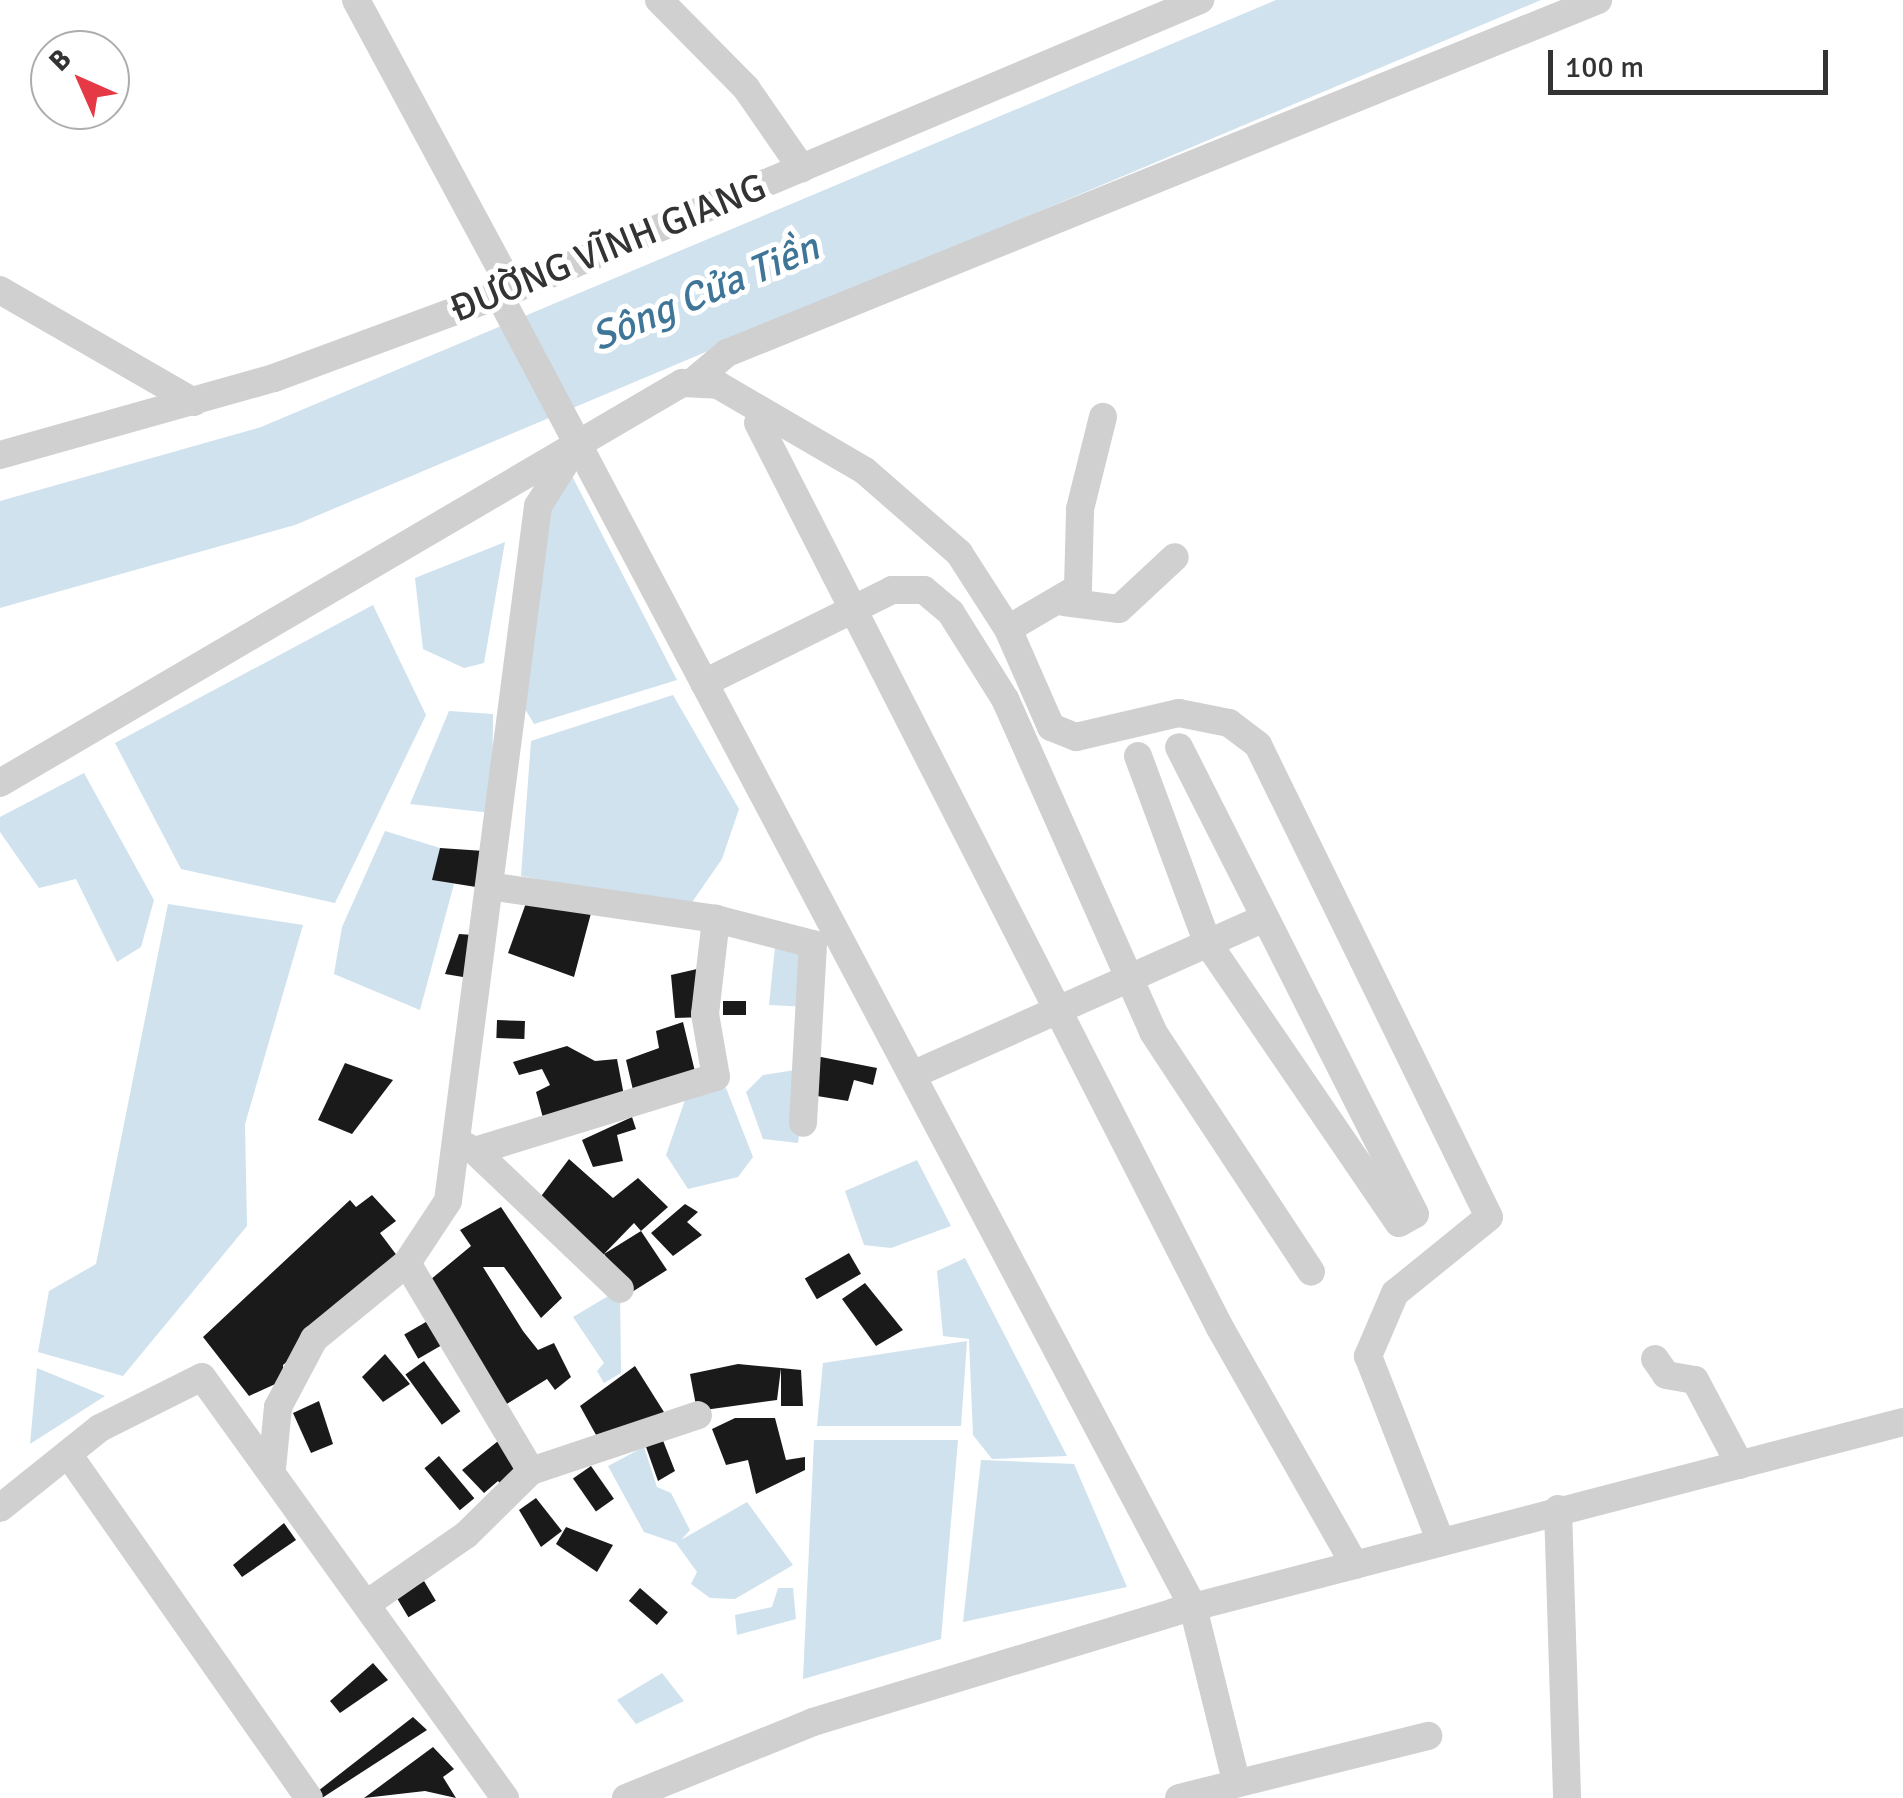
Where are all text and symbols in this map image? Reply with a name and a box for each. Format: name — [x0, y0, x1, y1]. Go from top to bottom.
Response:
north arrow — [30, 30, 130, 130]
scale bar — [1553, 30, 1833, 92]
text: B — [42, 42, 78, 78]
text: 100 m — [1565, 49, 1644, 86]
street label: ĐƯỜNG VĨNH GIANG — [444, 164, 772, 332]
water label: Sông Cửa Tiền — [584, 223, 826, 361]

